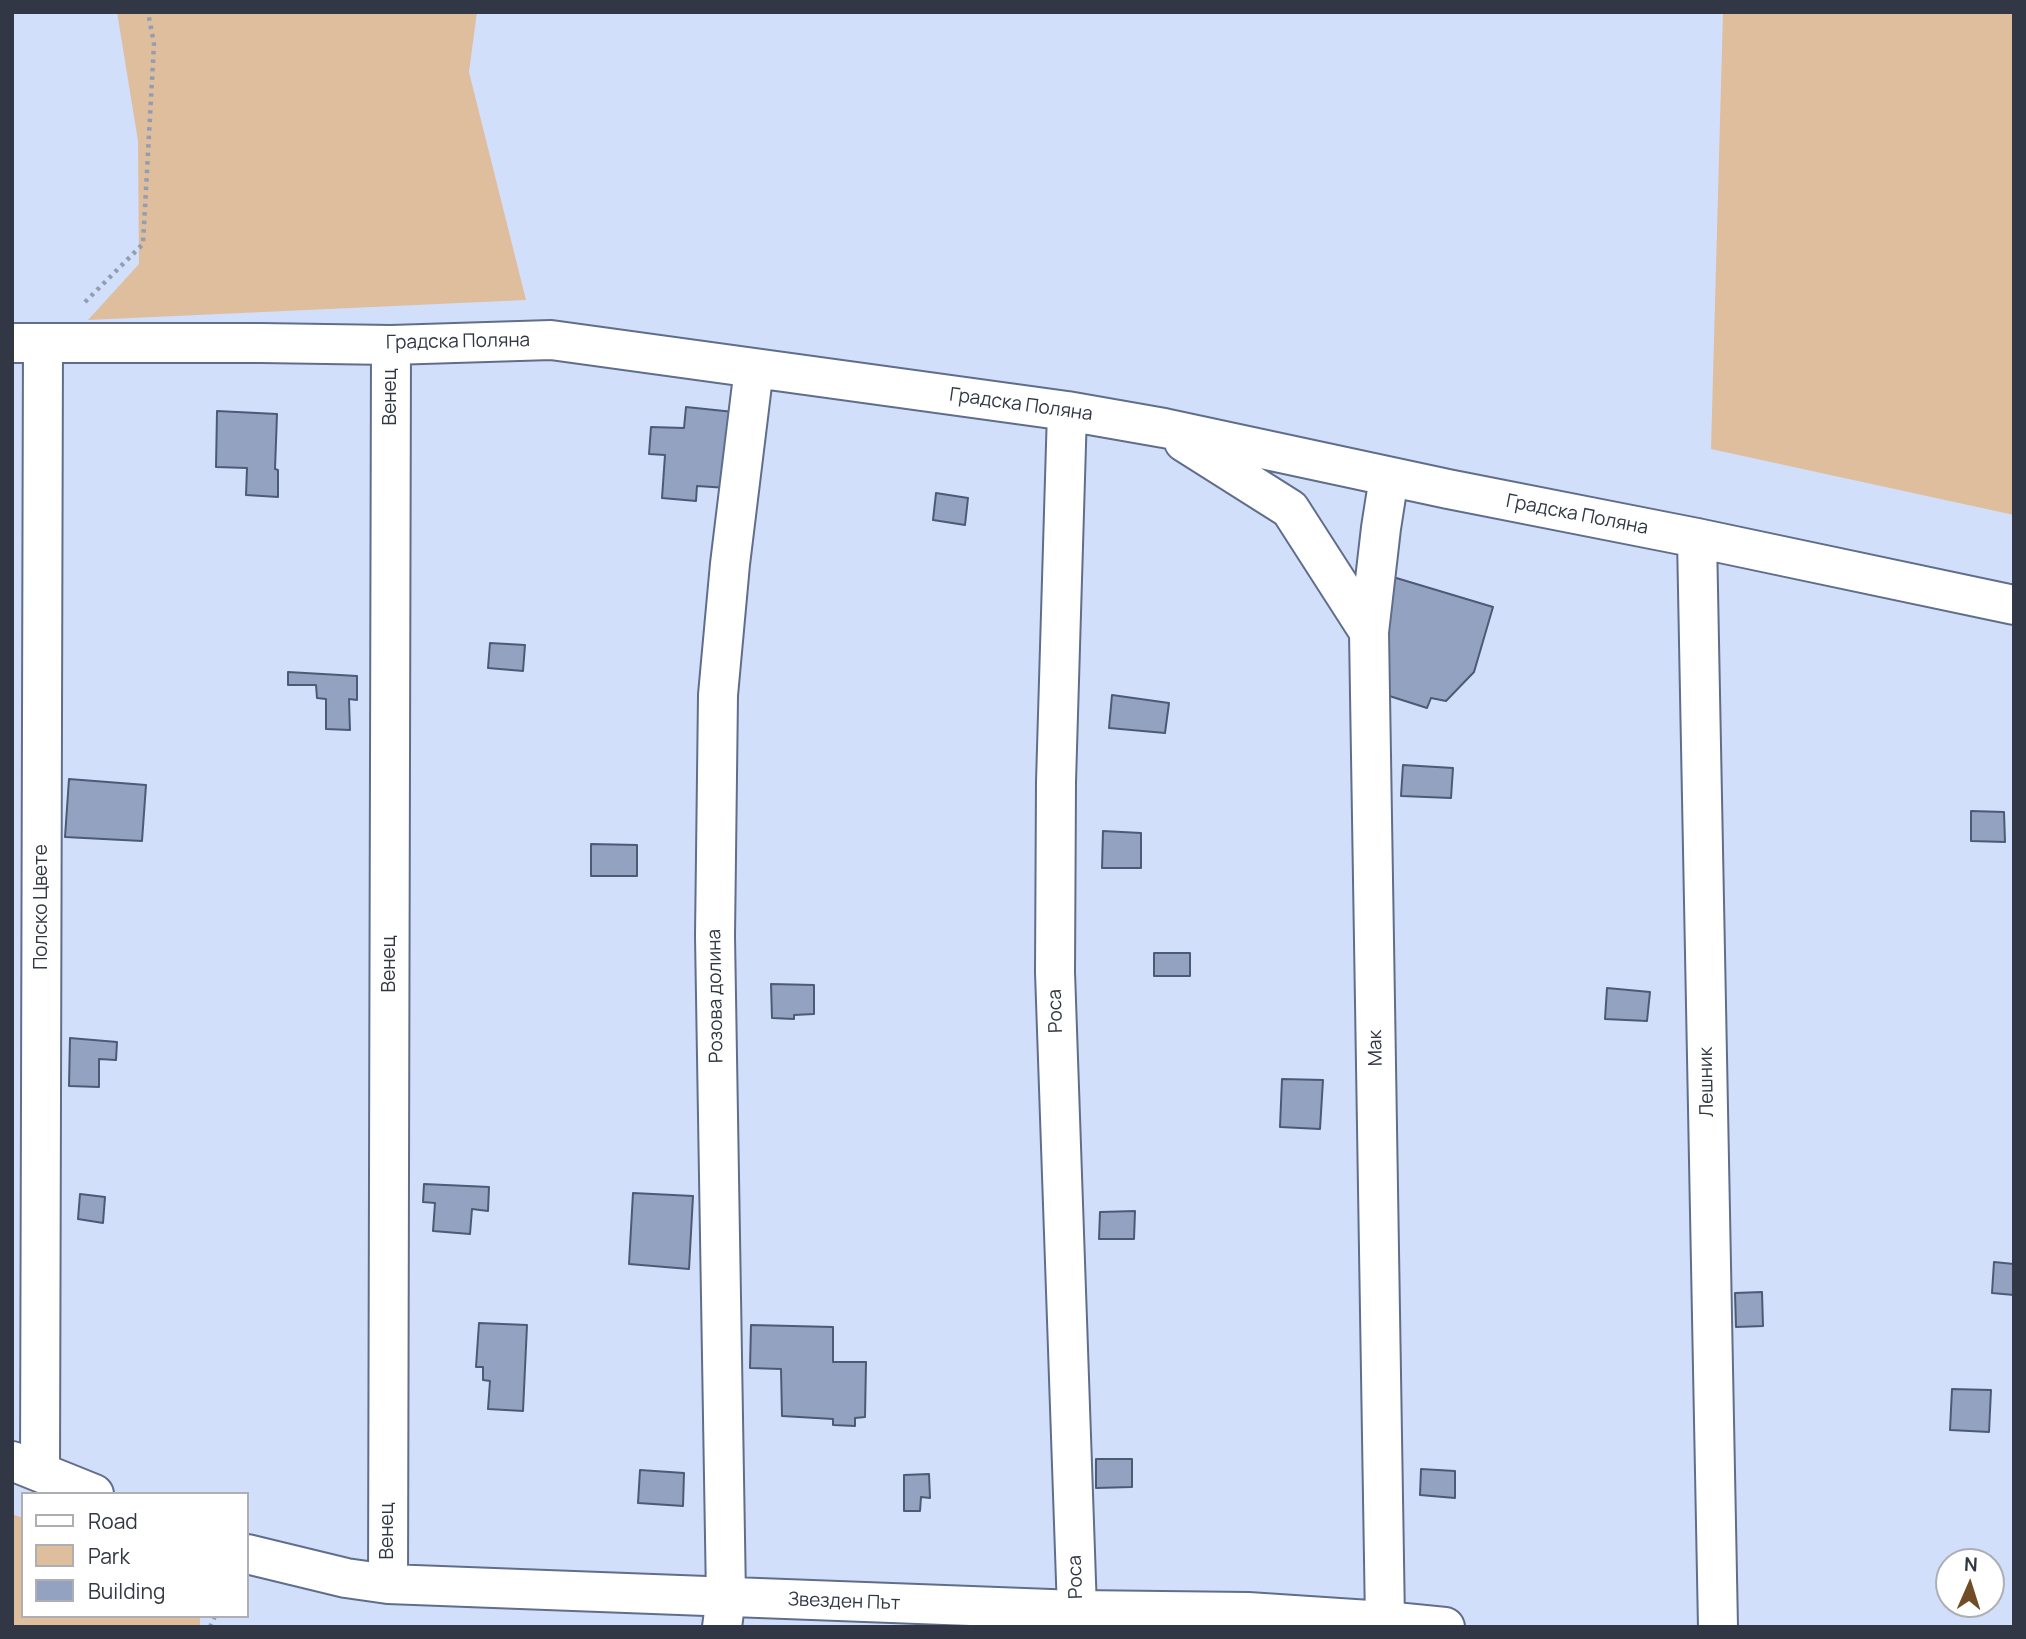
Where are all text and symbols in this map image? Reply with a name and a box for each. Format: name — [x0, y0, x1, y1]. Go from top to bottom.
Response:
street label: Градска Поляна — [386, 329, 530, 355]
street label: Венец — [380, 369, 402, 425]
street label: Градска Поляна — [948, 384, 1094, 426]
street label: Градска Поляна — [1504, 490, 1650, 540]
street label: Полско Цвете — [31, 844, 53, 970]
street label: Розова долина — [703, 929, 729, 1063]
street label: Венец — [379, 936, 401, 992]
street label: Роса — [1044, 989, 1068, 1033]
street label: Мак — [1364, 1030, 1388, 1066]
street label: Лешник — [1695, 1047, 1719, 1117]
legend — [21, 1492, 248, 1618]
street label: Венец — [377, 1503, 399, 1559]
text: Road — [88, 1507, 138, 1535]
text: Park — [88, 1542, 130, 1570]
north arrow — [1935, 1548, 2005, 1618]
text: N — [1963, 1551, 1978, 1577]
street label: Роса — [1064, 1555, 1088, 1599]
text: Building — [88, 1577, 165, 1605]
street label: Звезден Път — [787, 1589, 901, 1615]

